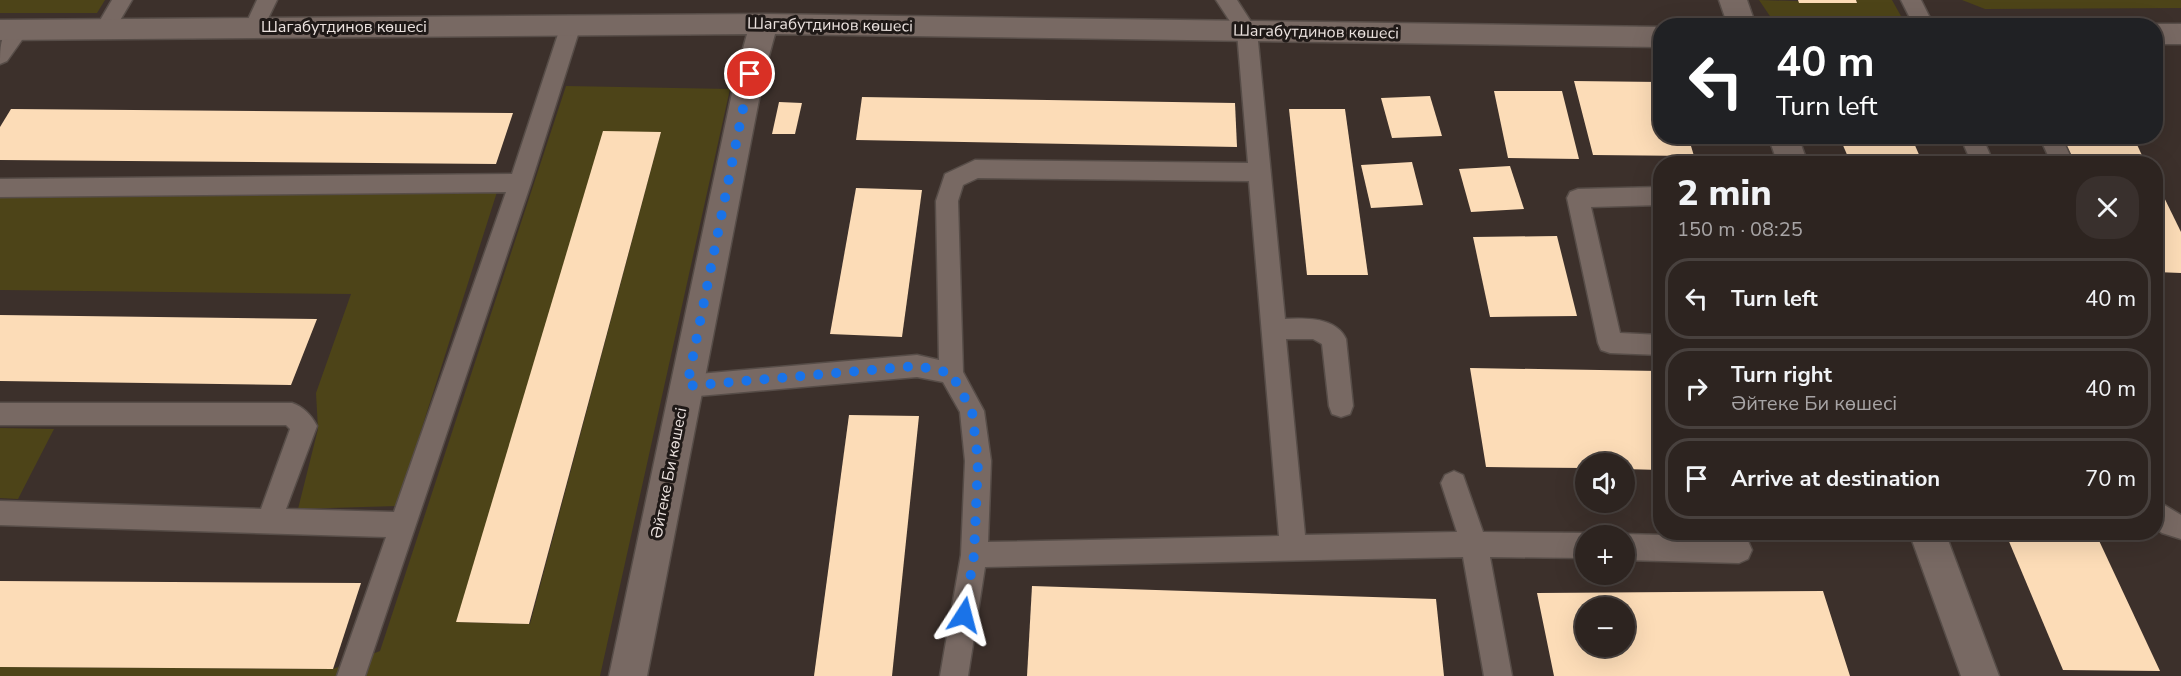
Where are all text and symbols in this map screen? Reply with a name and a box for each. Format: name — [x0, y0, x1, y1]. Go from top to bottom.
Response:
street label: Шагабутдинов көшесі — [747, 13, 913, 37]
street label: Шагабутдинов көшесі — [261, 16, 427, 38]
street label: Шагабутдинов көшесі — [1233, 20, 1399, 44]
text: 40 m — [1776, 34, 1875, 91]
icon: left — [1677, 42, 1755, 120]
pin — [724, 48, 775, 99]
icon: arrive — [733, 57, 766, 90]
text: Turn left — [1776, 88, 1877, 125]
text: 2 min — [1677, 169, 1772, 218]
button: close — [2076, 176, 2139, 239]
text: 150 m · 08:25 — [1677, 216, 1803, 243]
icon: left — [1680, 282, 1713, 315]
text: Turn left — [1731, 284, 1818, 314]
text: 40 m — [2085, 284, 2136, 314]
text: Turn right — [1731, 360, 1832, 390]
icon: right — [1680, 372, 1713, 405]
text: 40 m — [2085, 374, 2136, 404]
text: Әйтеке Би көшесі — [1731, 390, 1897, 417]
street label: Әйтеке Би көшесі — [646, 406, 692, 540]
map controls — [1575, 453, 1635, 657]
button: sound — [1575, 453, 1635, 513]
icon: arrive — [1680, 462, 1713, 495]
text: Arrive at destination — [1731, 464, 1940, 494]
text: 70 m — [2085, 464, 2136, 494]
button: + — [1575, 525, 1635, 585]
position arrow — [932, 583, 996, 647]
button: − — [1575, 597, 1635, 657]

